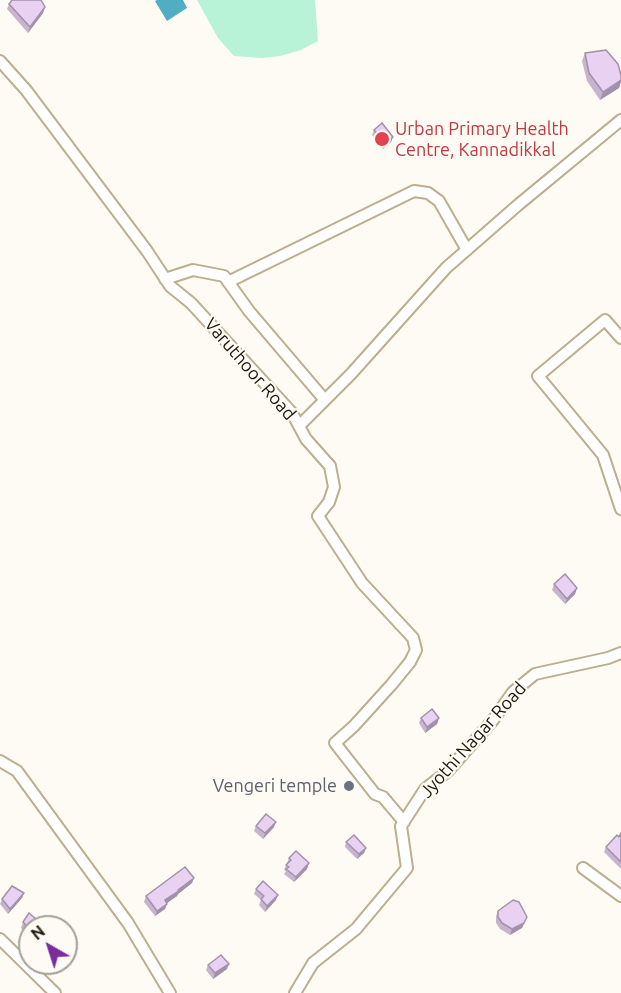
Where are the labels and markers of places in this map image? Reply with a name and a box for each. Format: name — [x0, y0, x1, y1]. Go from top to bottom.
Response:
place label: Urban Primary Health Centre, Kannadikkal — [395, 118, 569, 160]
marker: Urban Primary Health Centre, Kannadikkal — [373, 130, 391, 148]
place label: Vengeri temple — [213, 775, 337, 797]
marker: Vengeri temple — [342, 779, 356, 793]

